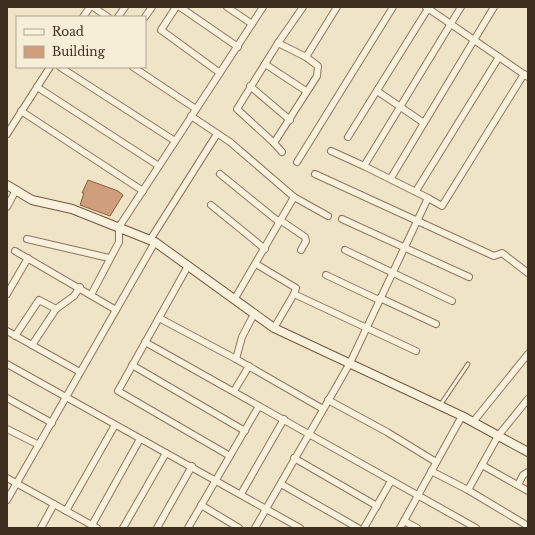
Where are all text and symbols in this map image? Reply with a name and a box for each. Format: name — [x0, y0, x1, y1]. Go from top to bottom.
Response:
legend — [16, 16, 146, 68]
text: Road — [52, 24, 84, 39]
text: Building — [52, 44, 106, 59]

